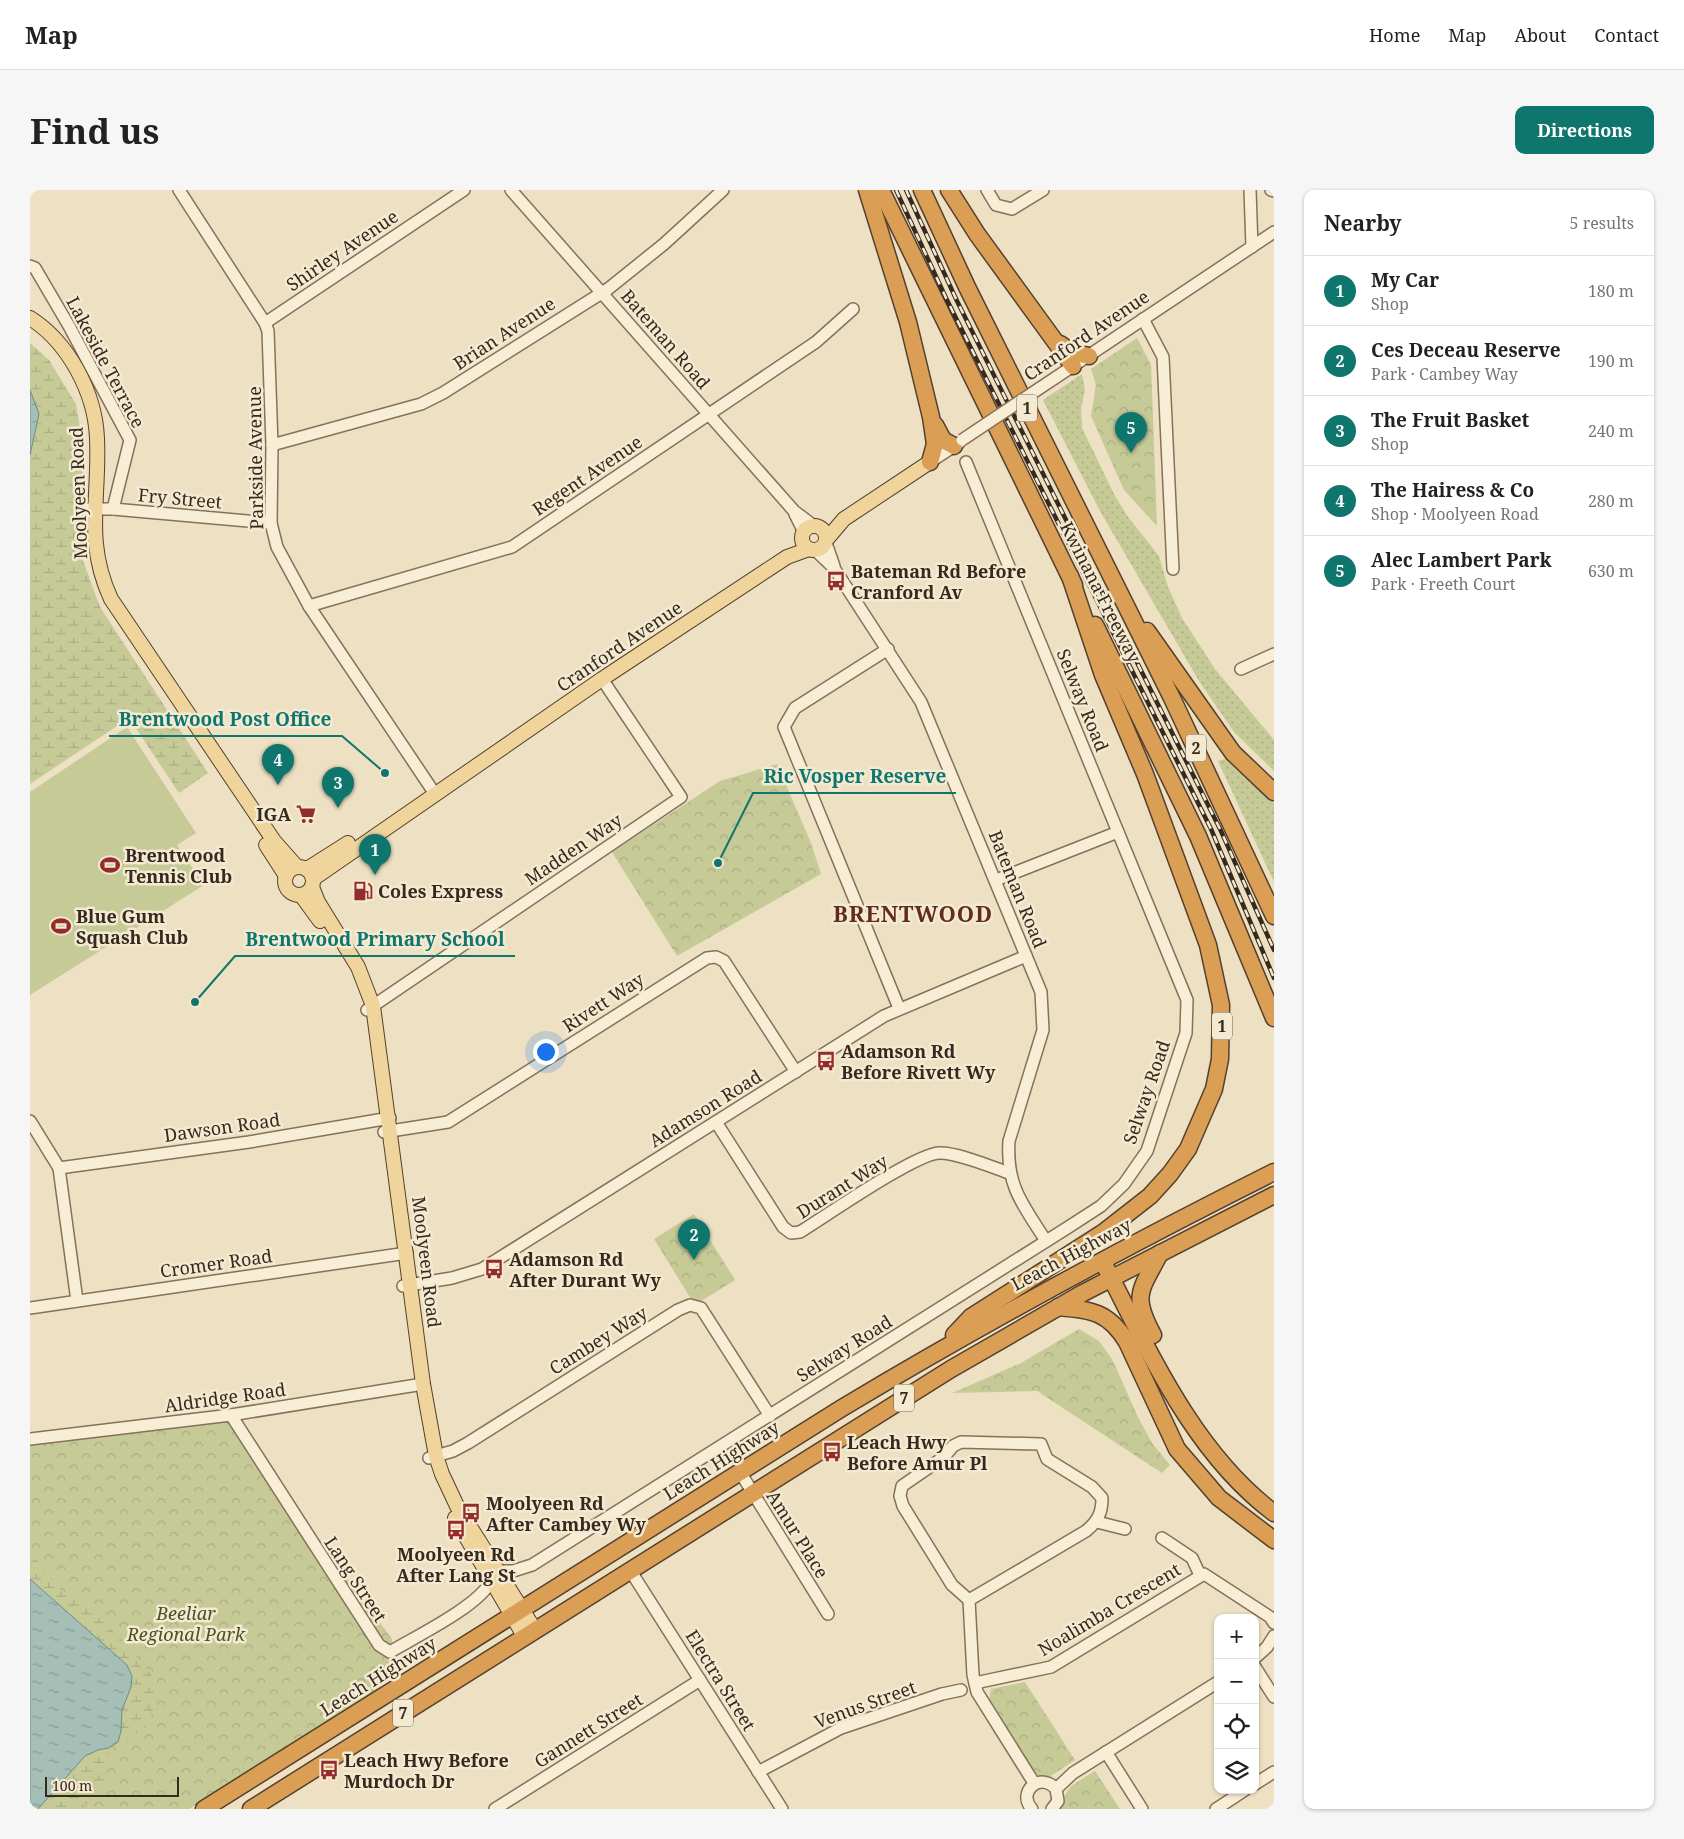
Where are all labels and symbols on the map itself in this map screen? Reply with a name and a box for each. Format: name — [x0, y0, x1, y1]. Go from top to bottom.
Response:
street label: Shirley Avenue — [281, 204, 403, 296]
street label: Bateman Road — [616, 284, 716, 394]
street label: Cranford Avenue — [1019, 284, 1153, 386]
street label: Brian Avenue — [449, 291, 559, 375]
street label: Lakeside Terrace — [61, 292, 151, 432]
street label: Parkside Avenue — [242, 386, 268, 530]
road number: 1 — [1017, 394, 1037, 422]
pin: 5 — [1115, 412, 1147, 453]
street label: Moolyeen Road — [64, 426, 92, 560]
street label: Regent Avenue — [527, 429, 647, 521]
street label: Fry Street — [137, 482, 223, 514]
street label: Kwinana Freeway — [1055, 517, 1147, 667]
place label: Bateman Rd Before Cranford Av — [851, 559, 1026, 604]
bus stop icon: Bateman Rd Before Cranford Av — [825, 570, 847, 592]
street label: Cranford Avenue — [552, 595, 686, 697]
street label: Selway Road — [1052, 645, 1114, 755]
callout: Brentwood Post Office — [109, 702, 342, 736]
text: Brentwood Post Office — [119, 706, 331, 732]
road number: 2 — [1186, 734, 1206, 762]
pin: 4 — [262, 744, 294, 785]
callout: Ric Vosper Reserve — [753, 759, 956, 793]
text: Ric Vosper Reserve — [764, 763, 947, 789]
pin: 3 — [322, 767, 354, 808]
place label: IGA — [256, 802, 291, 826]
supermarket icon: IGA — [295, 803, 317, 825]
street label: Madden Way — [520, 807, 627, 890]
street label: Bateman Road — [984, 827, 1052, 951]
pin: 1 — [359, 834, 391, 875]
place label: Brentwood Tennis Club — [125, 843, 232, 888]
sports icon: Brentwood Tennis Club — [99, 854, 121, 876]
place label: Coles Express — [378, 879, 503, 903]
fuel station icon: Coles Express — [352, 880, 374, 902]
district label: BRENTWOOD — [833, 898, 993, 928]
place label: Blue Gum Squash Club — [76, 904, 188, 949]
sports icon: Blue Gum Squash Club — [50, 915, 72, 937]
callout: Brentwood Primary School — [235, 922, 515, 956]
text: Brentwood Primary School — [245, 926, 505, 952]
street label: Rivett Way — [558, 966, 649, 1037]
road number: 1 — [1212, 1012, 1232, 1039]
street label: Selway Road — [1117, 1037, 1175, 1147]
your location — [533, 1039, 559, 1065]
place label: Adamson Rd Before Rivett Wy — [841, 1039, 996, 1084]
bus stop icon: Adamson Rd Before Rivett Wy — [815, 1050, 837, 1072]
street label: Adamson Road — [644, 1064, 766, 1152]
street label: Dawson Road — [162, 1107, 282, 1147]
street label: Durant Way — [792, 1148, 893, 1223]
street label: Moolyeen Road — [407, 1195, 447, 1329]
street label: Leach Highway — [1007, 1212, 1136, 1296]
pin: 2 — [678, 1219, 710, 1260]
street label: Cromer Road — [158, 1243, 274, 1283]
place label: Adamson Rd After Durant Wy — [509, 1247, 661, 1292]
bus stop icon: Adamson Rd After Durant Wy — [483, 1258, 505, 1280]
street label: Cambey Way — [544, 1300, 652, 1380]
street label: Selway Road — [792, 1309, 896, 1387]
street label: Aldridge Road — [163, 1377, 287, 1417]
road number: 7 — [894, 1384, 914, 1412]
street label: Leach Highway — [658, 1414, 784, 1505]
place label: Leach Hwy Before Amur Pl — [847, 1430, 988, 1475]
bus stop icon: Leach Hwy Before Amur Pl — [821, 1441, 843, 1463]
street label: Amur Place — [761, 1486, 835, 1582]
place label: Moolyeen Rd After Cambey Wy — [486, 1491, 646, 1536]
bus stop icon: Moolyeen Rd After Cambey Wy — [460, 1502, 482, 1524]
bus stop icon: Moolyeen Rd After Lang St — [445, 1519, 467, 1541]
street label: Lang Street — [319, 1532, 393, 1626]
place label: Moolyeen Rd After Lang St — [396, 1542, 516, 1587]
street label: Noalimba Crescent — [1033, 1557, 1185, 1661]
park label: Beeliar Regional Park — [126, 1601, 246, 1646]
street label: Electra Street — [680, 1625, 762, 1735]
street label: Leach Highway — [315, 1630, 441, 1721]
street label: Venus Street — [811, 1674, 919, 1734]
street label: Gannett Street — [529, 1687, 647, 1773]
road number: 7 — [393, 1700, 413, 1726]
place label: Leach Hwy Before Murdoch Dr — [344, 1748, 509, 1793]
bus stop icon: Leach Hwy Before Murdoch Dr — [318, 1759, 340, 1781]
scale bar — [45, 1774, 179, 1797]

